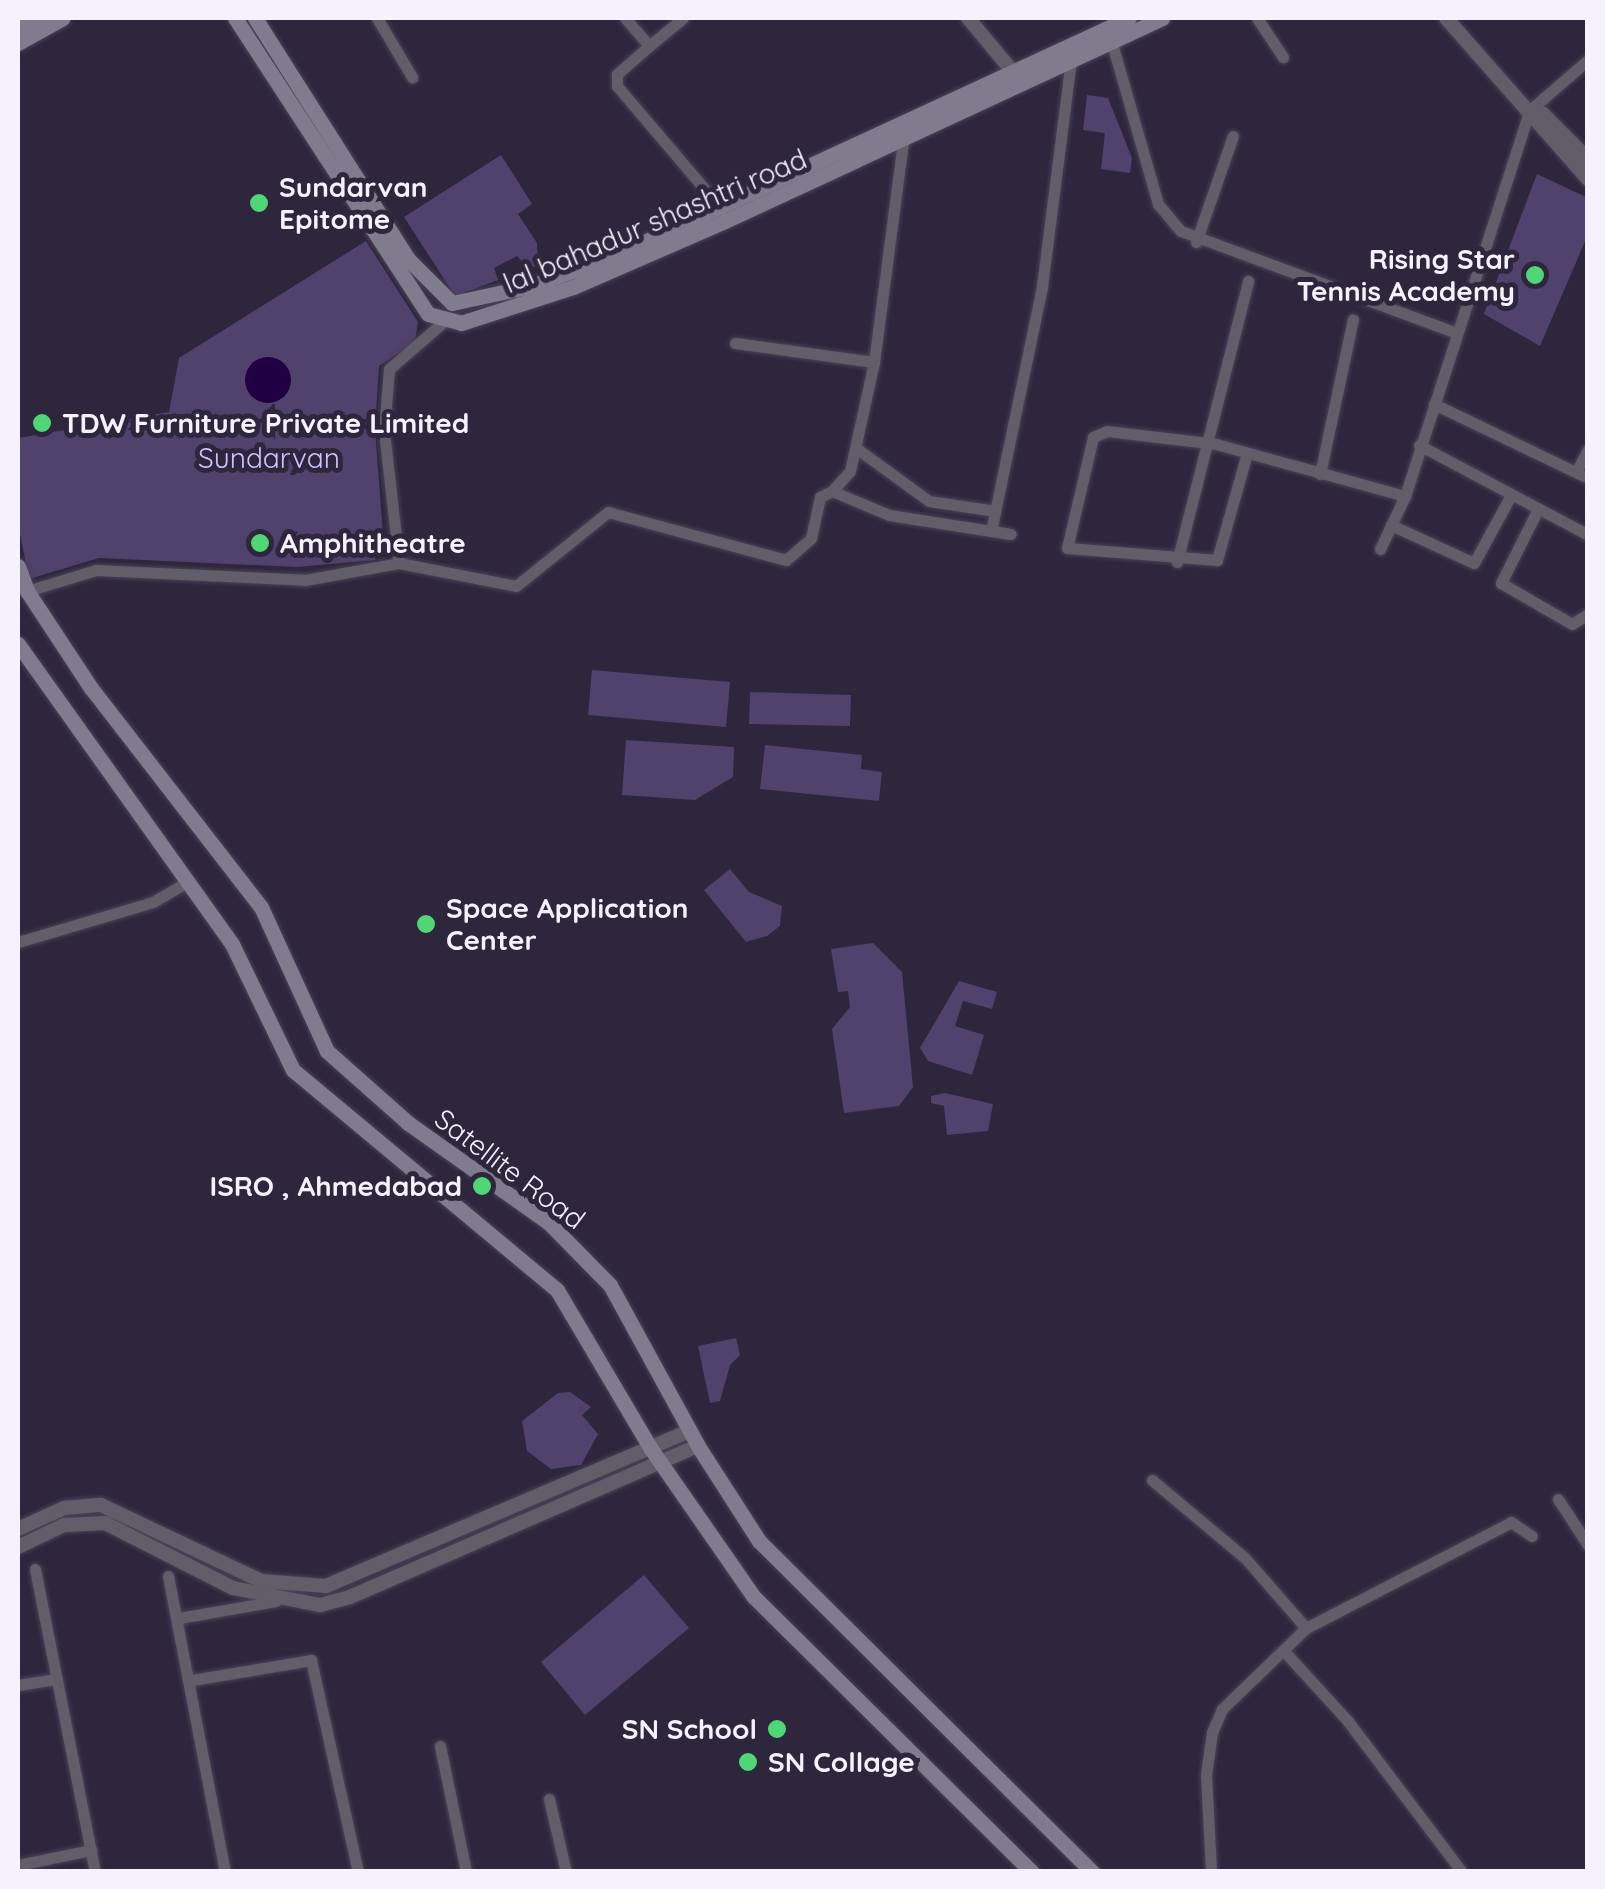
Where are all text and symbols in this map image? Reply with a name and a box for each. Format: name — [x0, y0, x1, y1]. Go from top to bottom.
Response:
street label: lal bahadur shashtri road — [498, 142, 812, 300]
place label: Sundarvan Epitome — [279, 170, 428, 236]
marker: Sundarvan Epitome — [248, 192, 270, 214]
place label: Rising Star Tennis Academy — [1297, 242, 1515, 308]
marker: Rising Star Tennis Academy — [1524, 264, 1546, 286]
place label: TDW Furniture Private Limited — [62, 406, 469, 440]
marker: TDW Furniture Private Limited — [31, 412, 53, 434]
park label: Sundarvan — [198, 441, 340, 475]
place label: Amphitheatre — [280, 526, 466, 560]
marker: Amphitheatre — [249, 532, 271, 554]
place label: Space Application Center — [446, 891, 688, 957]
marker: Space Application Center — [415, 913, 437, 935]
street label: Satellite Road — [428, 1102, 592, 1236]
place label: ISRO , Ahmedabad — [209, 1169, 462, 1203]
marker: ISRO , Ahmedabad — [471, 1175, 493, 1197]
place label: SN School — [622, 1712, 757, 1746]
marker: SN School — [766, 1718, 788, 1740]
place label: SN Collage — [768, 1745, 915, 1779]
marker: SN Collage — [737, 1751, 759, 1773]

